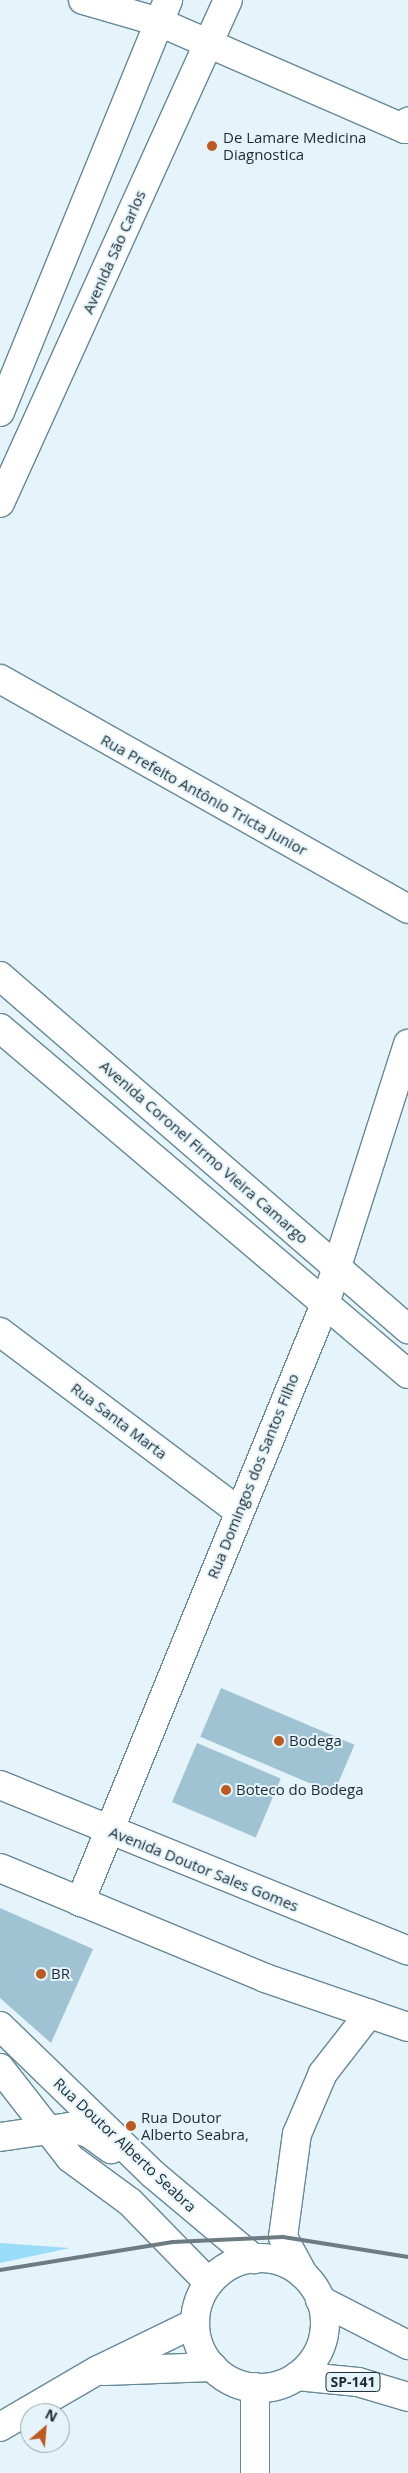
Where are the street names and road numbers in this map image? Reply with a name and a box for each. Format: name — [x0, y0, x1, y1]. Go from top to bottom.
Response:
street label: Avenida São Carlos — [79, 188, 149, 316]
street label: Rua Prefeito Antônio Tricta Junior — [98, 731, 310, 859]
street label: Avenida Coronel Firmo Vieira Camargo — [96, 1057, 312, 1247]
street label: Rua Domingos dos Santos Filho — [204, 1371, 302, 1581]
street label: Rua Santa Marta — [67, 1379, 171, 1463]
street label: Avenida Doutor Sales Gomes — [107, 1823, 301, 1915]
street label: Rua Doutor Alberto Seabra — [50, 2074, 200, 2216]
road number: SP-141 — [324, 2370, 382, 2394]

